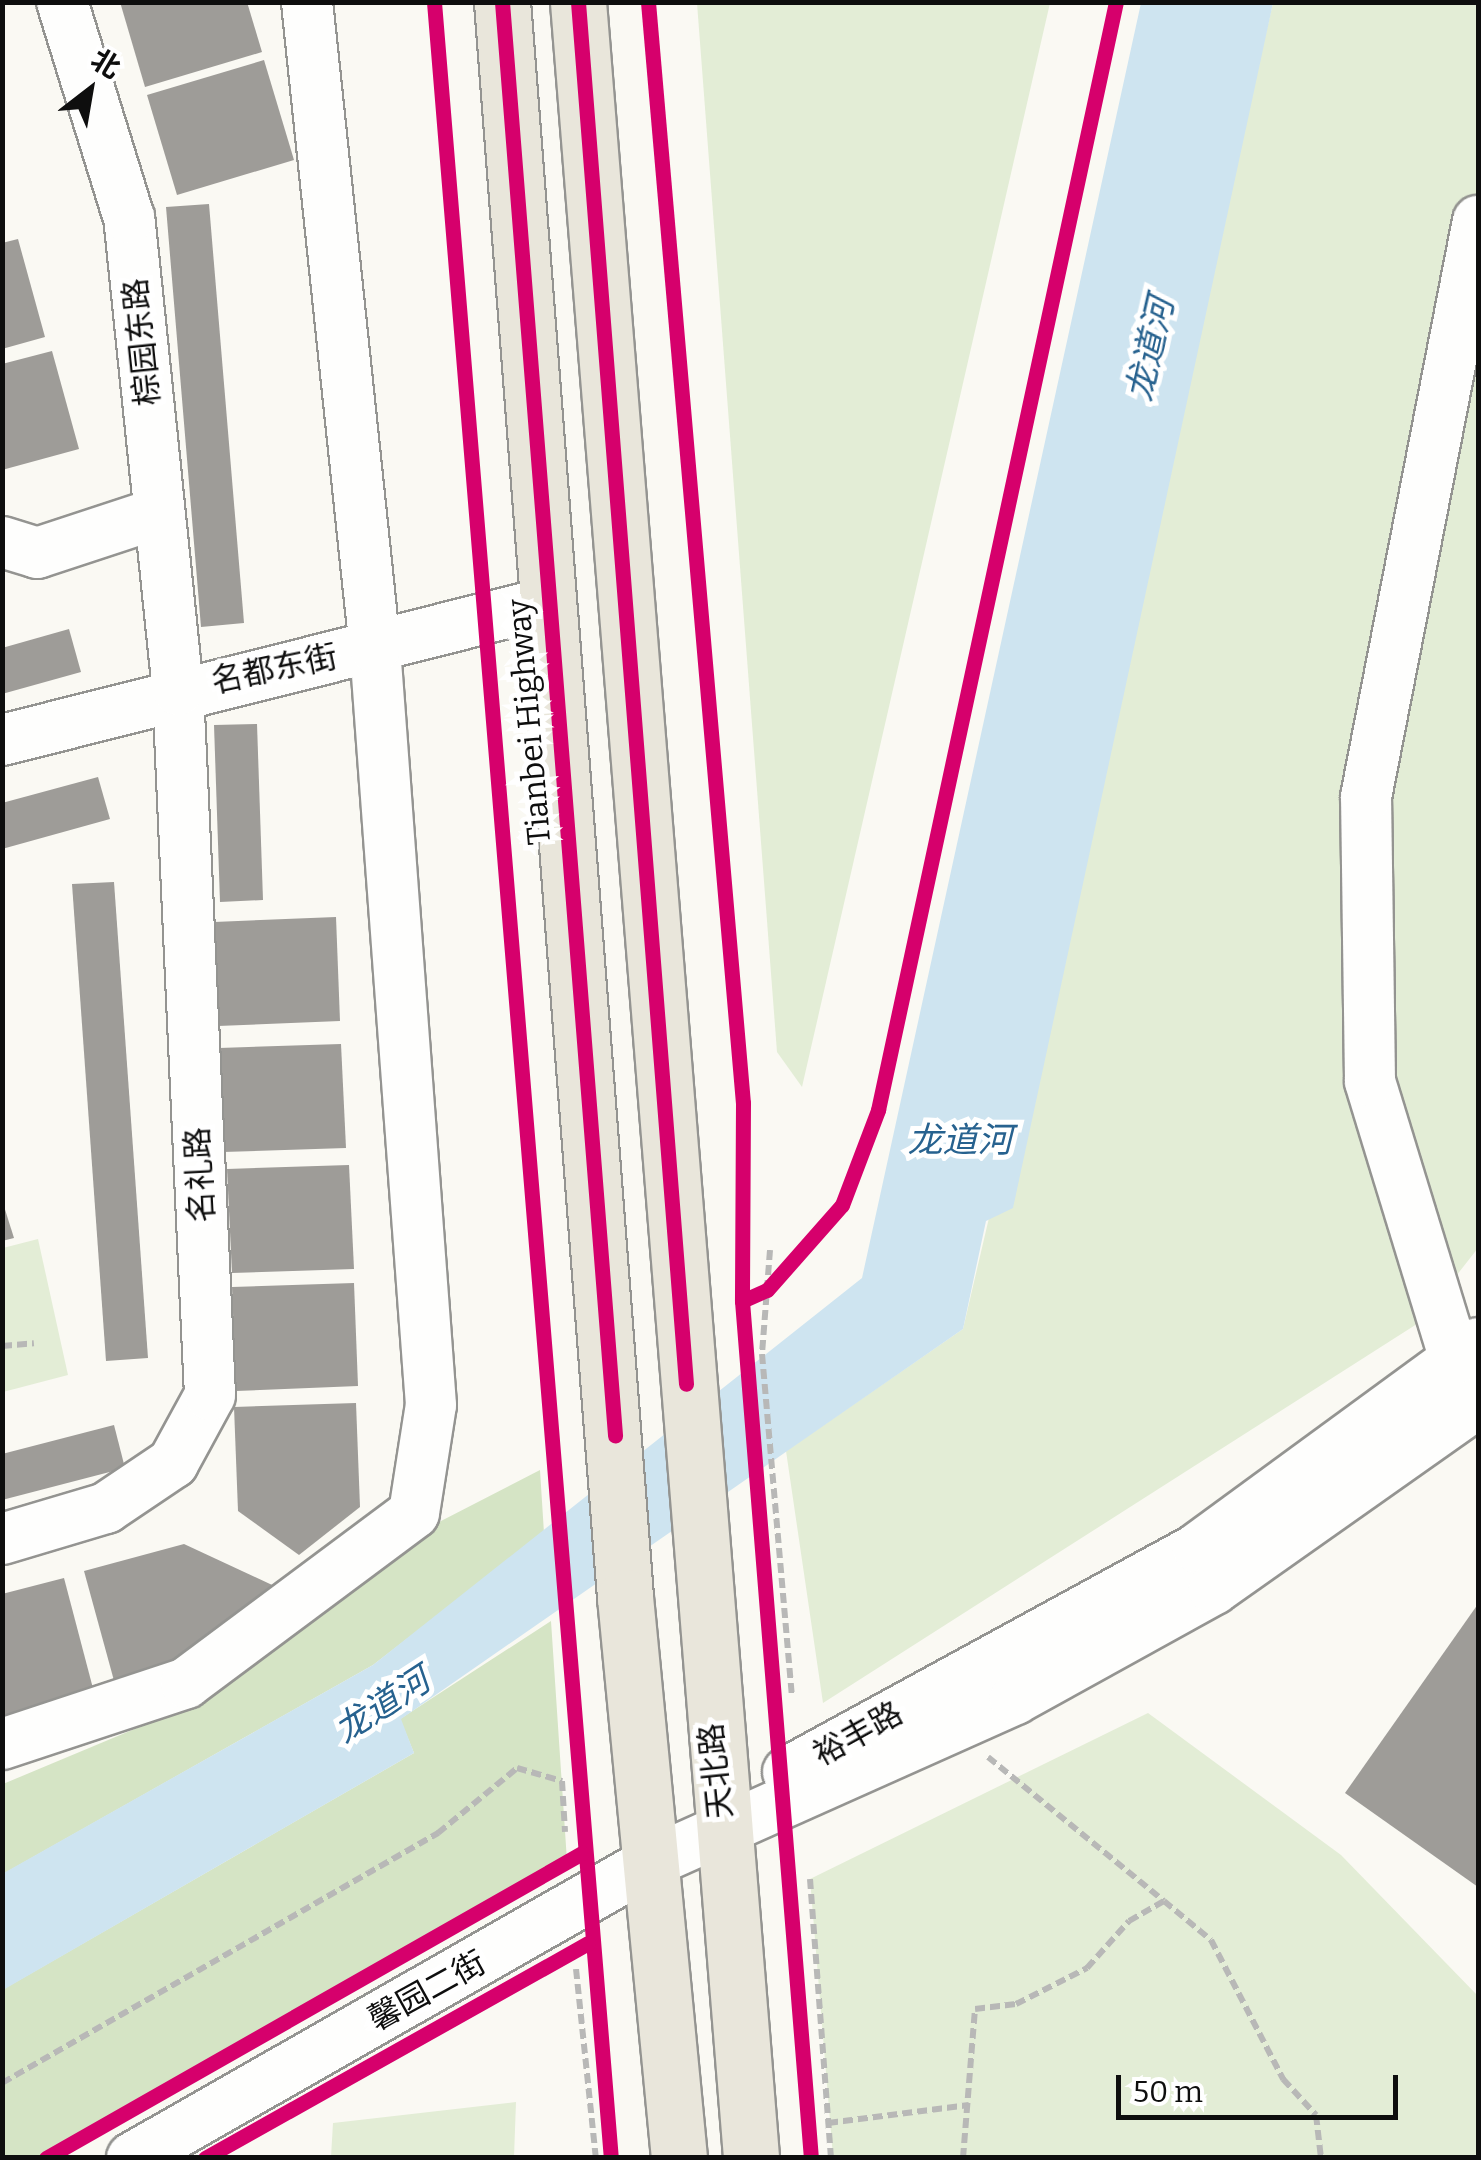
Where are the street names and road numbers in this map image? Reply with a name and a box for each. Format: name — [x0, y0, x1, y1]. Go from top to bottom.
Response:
street label: 棕园东路 — [116, 276, 168, 408]
street label: Tianbei Highway — [499, 597, 559, 847]
street label: 名都东街 — [207, 637, 341, 701]
street label: 名礼路 — [178, 1126, 222, 1224]
street label: 裕丰路 — [807, 1694, 909, 1774]
street label: 天北路 — [692, 1721, 740, 1821]
street label: 馨园二街 — [362, 1943, 492, 2039]

